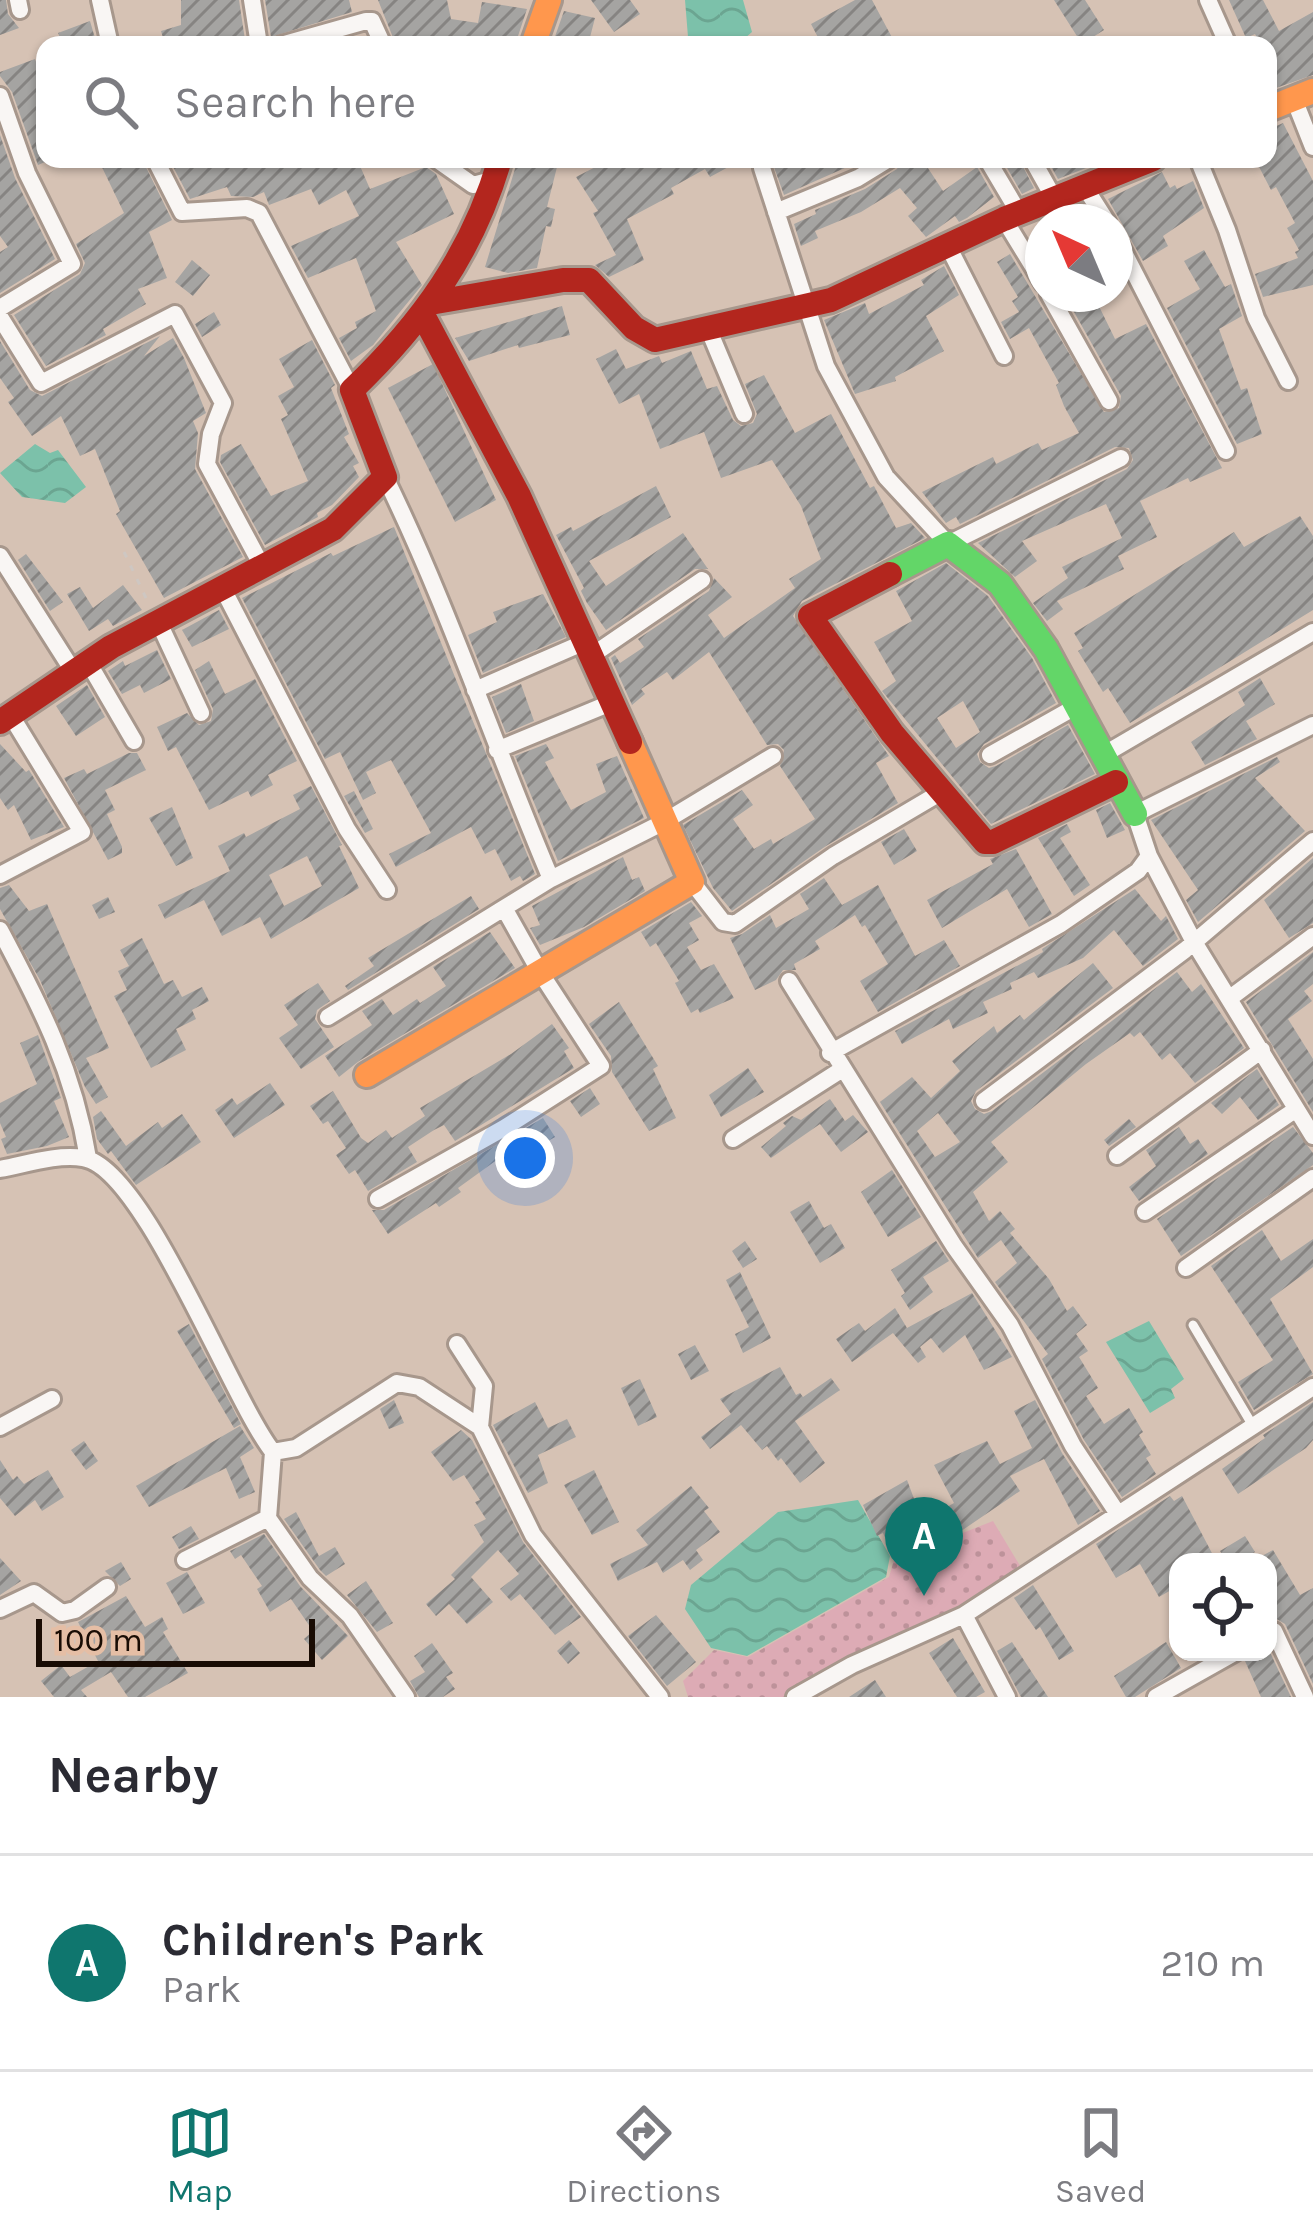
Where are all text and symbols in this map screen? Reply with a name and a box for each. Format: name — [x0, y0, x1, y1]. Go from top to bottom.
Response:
search box — [36, 36, 1277, 168]
icon: search — [78, 69, 144, 135]
text: Search here — [174, 76, 416, 128]
north arrow — [1025, 204, 1133, 312]
your location — [495, 1128, 555, 1188]
pin: A — [885, 1497, 963, 1596]
map controls — [1169, 1553, 1277, 1661]
button: locate — [1169, 1553, 1277, 1661]
scale bar — [36, 1613, 315, 1666]
text: 100 m — [54, 1621, 143, 1659]
text: Nearby — [48, 1745, 218, 1805]
text: Children's Park — [162, 1914, 484, 1966]
text: A — [75, 1940, 99, 1986]
text: 210 m — [1161, 1940, 1265, 1986]
text: Park — [162, 1966, 241, 2012]
tab: Map — [167, 2100, 233, 2210]
tab: Directions — [566, 2100, 721, 2210]
tab: Saved — [1055, 2100, 1146, 2210]

